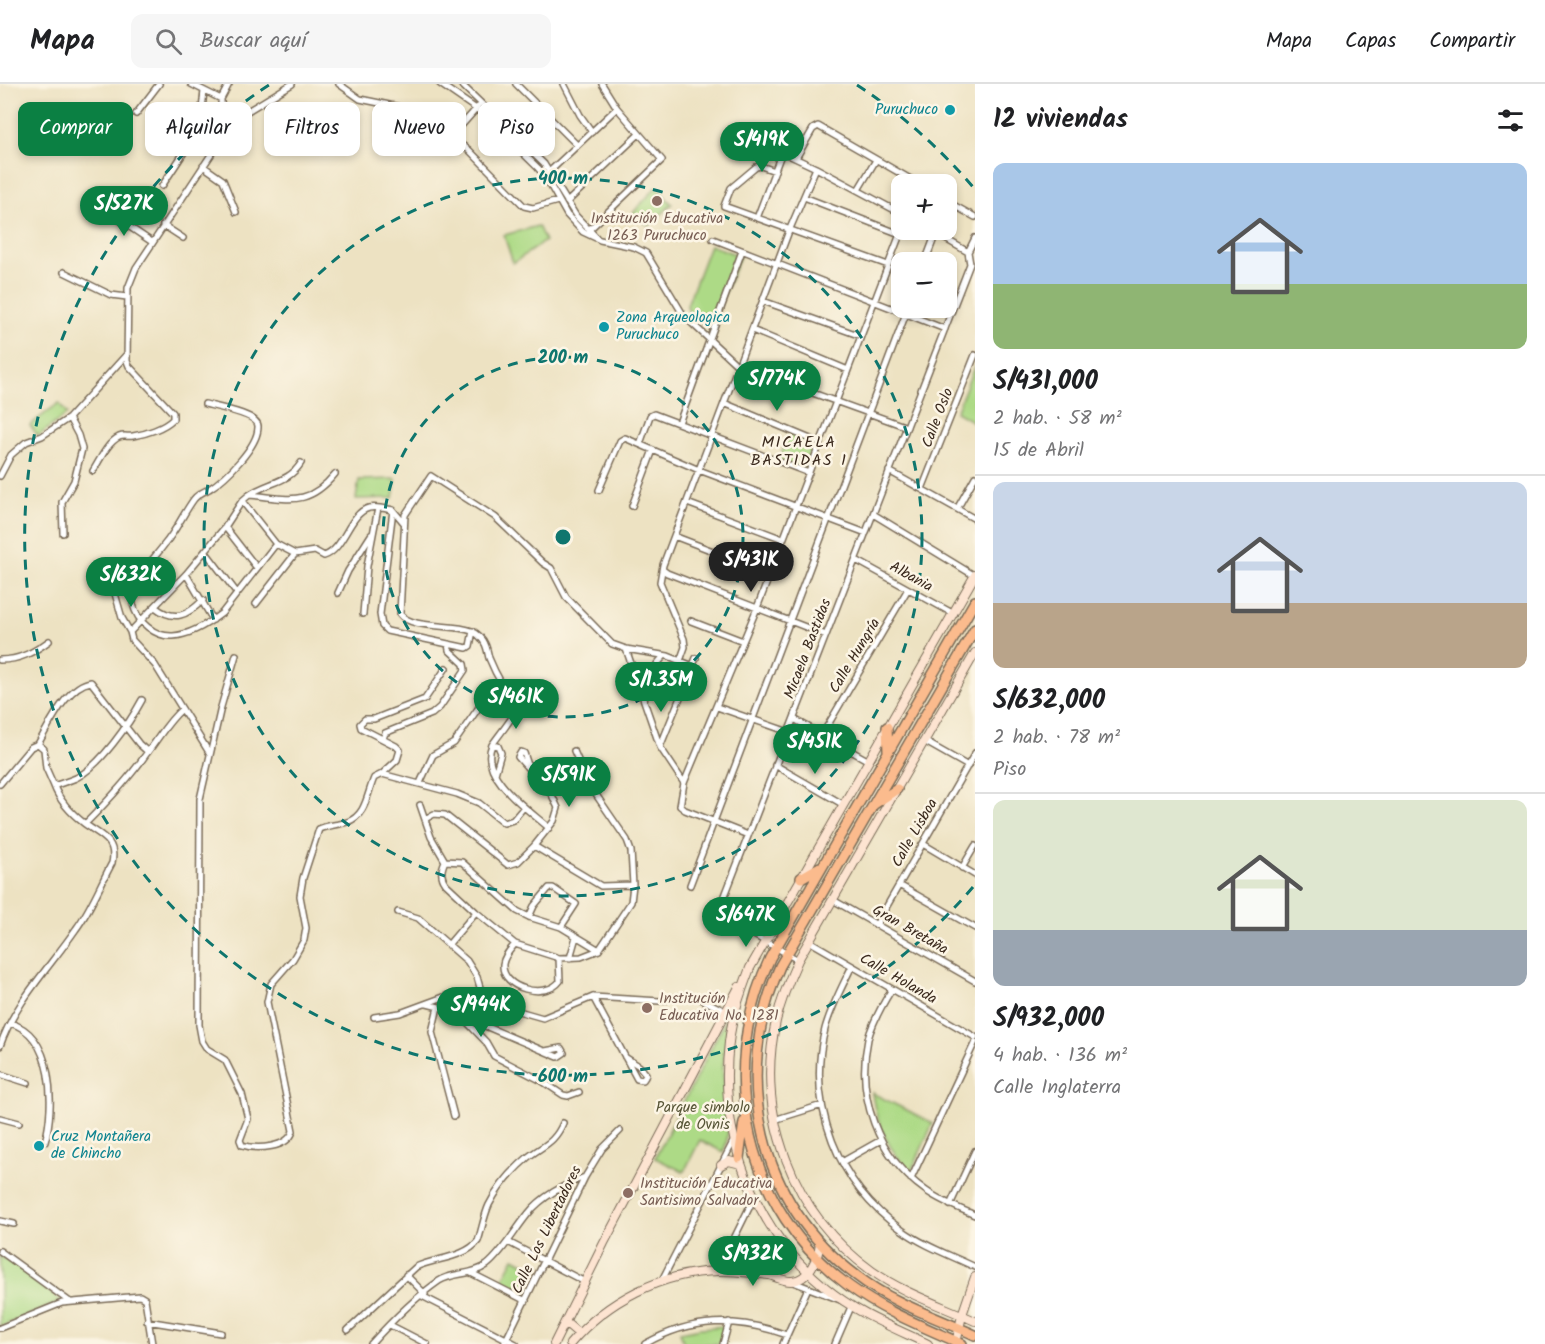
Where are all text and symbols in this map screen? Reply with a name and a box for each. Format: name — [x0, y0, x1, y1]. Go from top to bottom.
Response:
search box — [131, 14, 551, 68]
text: Mapa — [30, 19, 95, 64]
text: Buscar aquí — [200, 24, 307, 59]
icon: search — [152, 25, 185, 58]
text: Mapa — [1266, 25, 1312, 58]
text: Capas — [1345, 25, 1396, 58]
text: Compartir — [1429, 25, 1515, 58]
place label: Puruchuco — [875, 98, 938, 122]
text: 12 viviendas — [993, 99, 1128, 141]
chip: Comprar — [18, 102, 133, 156]
chip: Alquilar — [145, 102, 252, 156]
chip: Filtros — [264, 102, 360, 156]
chip: Nuevo — [372, 102, 466, 156]
chip: Piso — [478, 102, 555, 156]
marker: Puruchuco — [943, 103, 957, 117]
icon: filters — [1494, 104, 1527, 137]
pin: S/419K — [713, 122, 811, 173]
text: S/419K — [734, 125, 790, 157]
text: 400 m — [538, 165, 588, 194]
map controls — [891, 174, 957, 318]
button: + — [891, 174, 957, 240]
pin: S/527K — [75, 186, 173, 237]
text: S/527K — [94, 189, 154, 221]
marker: Institución Educativa 1263 Puruchuco — [650, 194, 664, 208]
icon: home — [1206, 202, 1314, 310]
place label: Institución Educativa 1263 Puruchuco — [591, 207, 723, 248]
button: − — [891, 252, 957, 318]
place label: Zona Arqueologica Puruchuco — [616, 306, 730, 347]
marker: Zona Arqueologica Puruchuco — [597, 320, 611, 334]
text: 200 m — [538, 344, 589, 373]
pin: S/774K — [728, 361, 826, 412]
text: S/431,000 — [993, 361, 1098, 403]
text: S/774K — [748, 364, 806, 396]
street label: Calle Oslo — [916, 384, 960, 451]
text: 2 hab. · 58 m² — [993, 403, 1122, 435]
district label: MICAELA BASTIDAS 1 — [751, 430, 847, 473]
text: 15 de Abril — [993, 435, 1084, 467]
icon: home — [1206, 521, 1314, 629]
centre of rings — [553, 527, 573, 547]
pin: S/431K — [702, 542, 800, 593]
text: S/431K — [723, 545, 779, 577]
street label: Albania — [885, 555, 937, 599]
pin: S/632K — [82, 557, 180, 608]
text: S/632K — [100, 560, 162, 592]
street label: Micaela Bastidas — [778, 595, 838, 703]
street label: Calle Hungría — [823, 614, 887, 698]
pin: S/1.35M — [606, 662, 716, 713]
text: S/1.35M — [629, 665, 693, 697]
pin: S/461K — [467, 679, 565, 730]
text: S/632,000 — [993, 680, 1105, 722]
text: S/461K — [488, 682, 544, 714]
text: 2 hab. · 78 m² — [993, 722, 1120, 754]
pin: S/451K — [766, 724, 864, 775]
text: S/451K — [787, 727, 843, 759]
text: Piso — [993, 754, 1026, 786]
pin: S/591K — [520, 757, 618, 808]
text: S/591K — [542, 760, 597, 792]
street label: Calle Lisboa — [886, 794, 944, 872]
icon: home — [1206, 839, 1314, 947]
pin: S/647K — [697, 897, 795, 948]
street label: Gran Bretaña — [867, 899, 953, 961]
text: S/647K — [716, 900, 776, 932]
street label: Calle Holanda — [855, 947, 941, 1011]
pin: S/944K — [432, 987, 530, 1038]
place label: Institución Educativa No. 1281 — [659, 987, 779, 1028]
text: S/944K — [451, 990, 511, 1022]
text: S/932,000 — [993, 998, 1104, 1040]
marker: Institución Educativa No. 1281 — [640, 1001, 654, 1015]
text: 4 hab. · 136 m² — [993, 1040, 1127, 1072]
text: 600 m — [538, 1063, 588, 1092]
text: Calle Inglaterra — [993, 1072, 1121, 1104]
park label: Parque simbolo de Ovnis — [656, 1096, 750, 1137]
place label: Cruz Montañera de Chincho — [51, 1125, 151, 1166]
marker: Cruz Montañera de Chincho — [32, 1139, 46, 1153]
street label: Calle Los Libertadores — [506, 1161, 589, 1298]
place label: Institución Educativa Santisimo Salvador — [640, 1172, 772, 1213]
marker: Institución Educativa Santisimo Salvador — [621, 1186, 635, 1200]
pin: S/932K — [704, 1236, 802, 1287]
text: S/932K — [722, 1239, 784, 1271]

